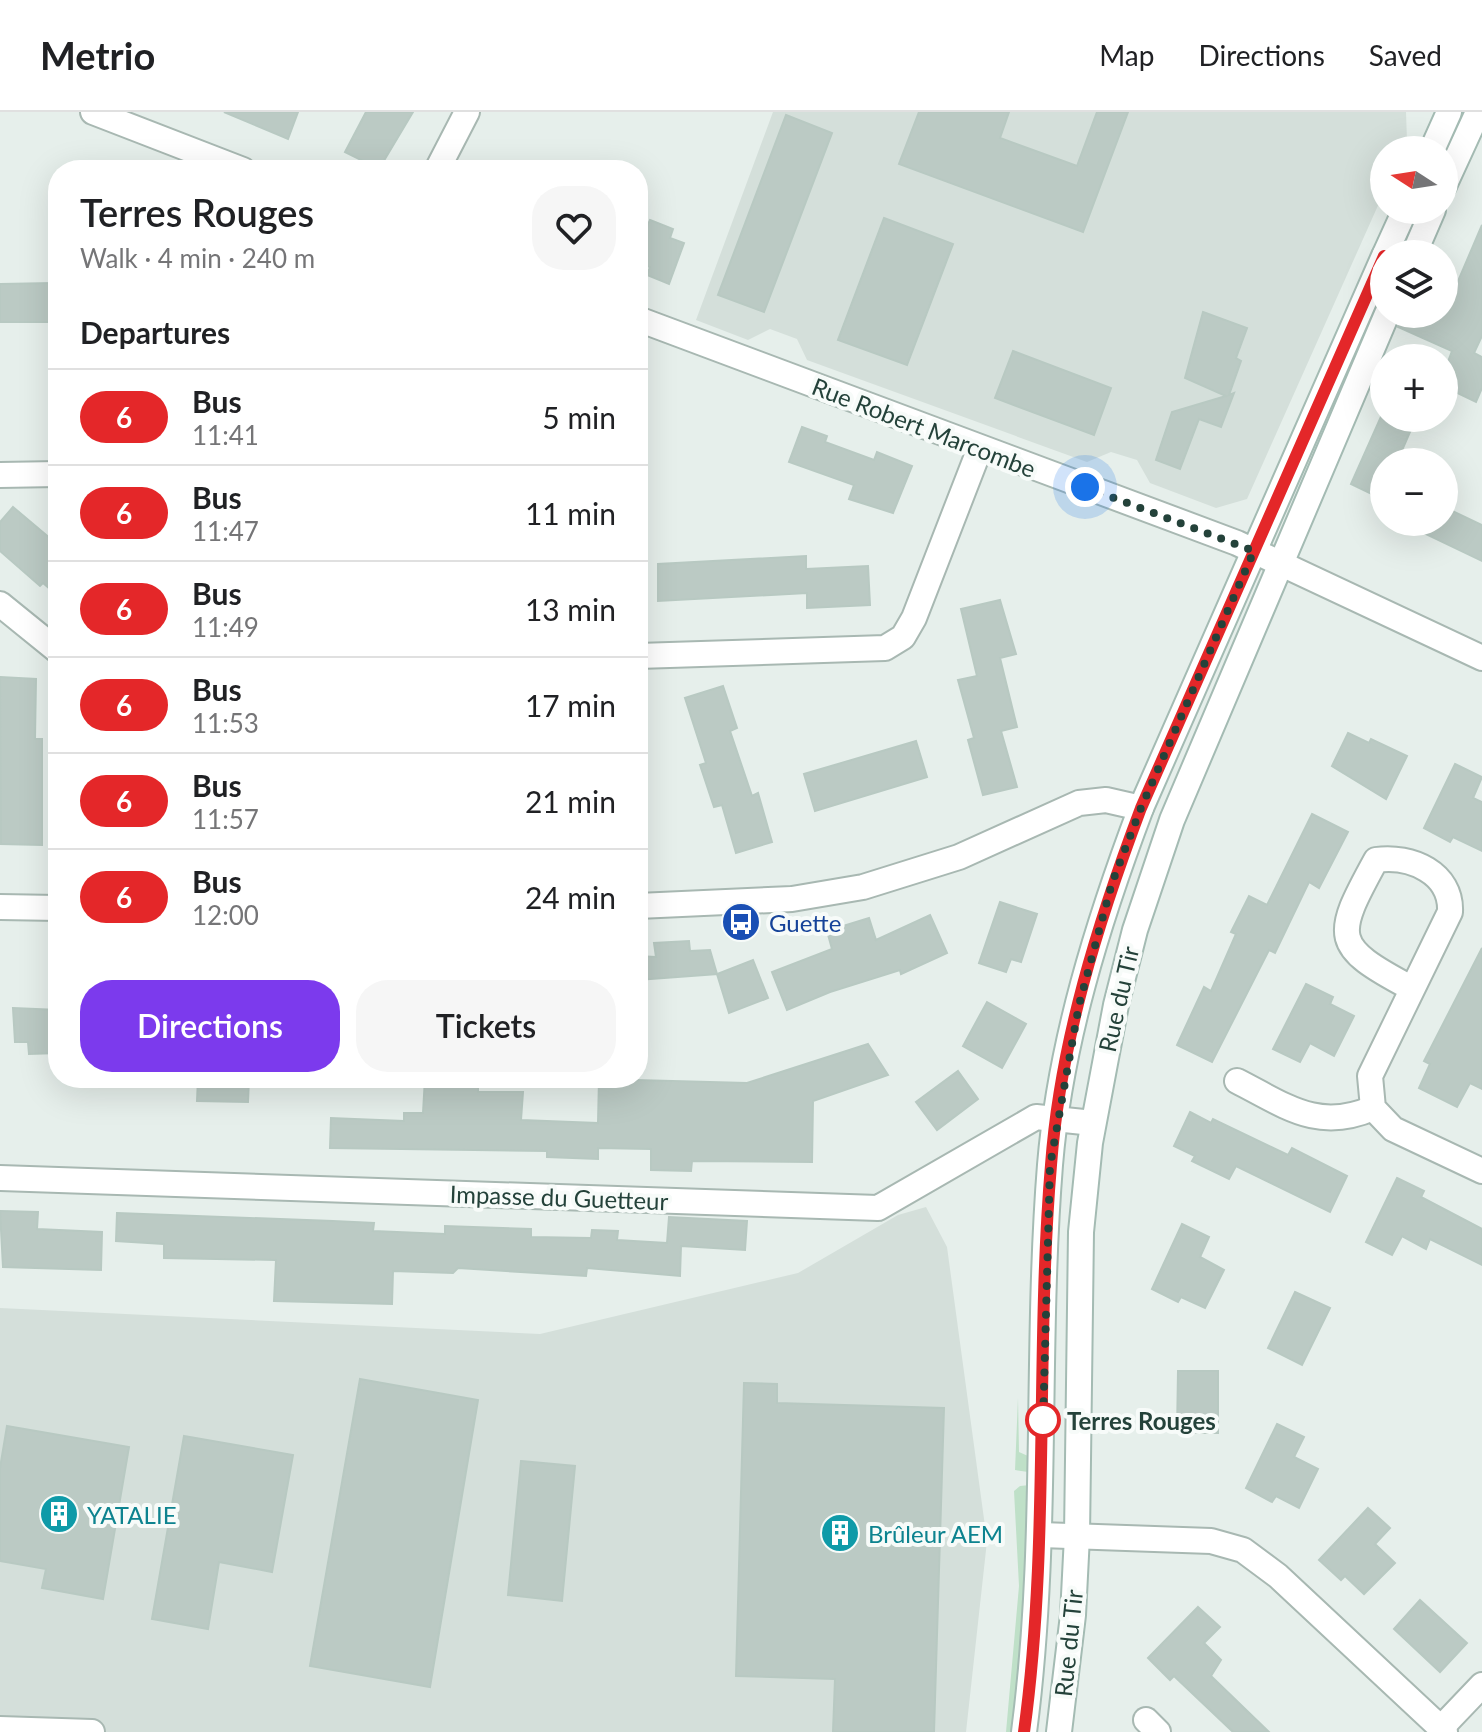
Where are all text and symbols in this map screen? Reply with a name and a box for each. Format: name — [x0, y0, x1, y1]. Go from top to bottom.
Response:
text: Metrio — [40, 32, 155, 78]
text: Map — [1099, 38, 1154, 72]
text: Directions — [1198, 38, 1325, 72]
text: Saved — [1369, 38, 1442, 72]
north arrow — [1370, 136, 1458, 224]
map controls — [1370, 136, 1458, 536]
button: heart — [532, 186, 616, 270]
text: Terres Rouges — [80, 189, 314, 235]
button: layers — [1370, 240, 1458, 328]
text: Walk · 4 min · 240 m — [80, 242, 315, 274]
text: Departures — [80, 314, 230, 350]
button: + — [1370, 344, 1458, 432]
street label: Rue Robert Marcombe — [808, 371, 1040, 483]
text: Bus — [192, 383, 242, 419]
text: 5 min — [542, 399, 616, 435]
text: 6 — [116, 400, 132, 434]
text: 11:41 — [192, 419, 259, 451]
button: − — [1370, 448, 1458, 536]
your location — [1065, 467, 1105, 507]
text: Bus — [192, 479, 242, 515]
text: 11 min — [525, 495, 616, 531]
text: 6 — [116, 496, 132, 530]
text: 11:47 — [192, 515, 259, 547]
text: Bus — [192, 575, 242, 611]
text: 13 min — [525, 591, 616, 627]
text: 6 — [116, 592, 132, 626]
text: 11:49 — [192, 611, 259, 643]
text: Bus — [192, 671, 242, 707]
text: 17 min — [525, 687, 616, 723]
text: 6 — [116, 688, 132, 722]
text: 11:53 — [192, 707, 259, 739]
text: Bus — [192, 767, 242, 803]
text: 21 min — [525, 783, 616, 819]
text: 6 — [116, 784, 132, 818]
text: 11:57 — [192, 803, 259, 835]
text: Bus — [192, 863, 242, 899]
text: 24 min — [525, 879, 616, 915]
text: 6 — [116, 880, 132, 914]
text: 12:00 — [192, 899, 259, 931]
bus stop icon: Guette — [720, 901, 762, 943]
place label: Guette — [769, 908, 841, 937]
street label: Rue du Tir — [1092, 943, 1144, 1055]
button: Directions — [80, 980, 340, 1072]
button: Tickets — [356, 980, 616, 1072]
street label: Impasse du Guetteur — [449, 1179, 669, 1215]
marker: Terres Rouges — [1026, 1403, 1060, 1437]
place label: Terres Rouges — [1067, 1406, 1216, 1435]
building icon: YATALIE — [38, 1493, 80, 1535]
place label: YATALIE — [87, 1500, 177, 1529]
building icon: Brûleur AEM — [819, 1512, 861, 1554]
place label: Brûleur AEM — [868, 1519, 1003, 1548]
street label: Rue du Tir — [1048, 1588, 1088, 1698]

